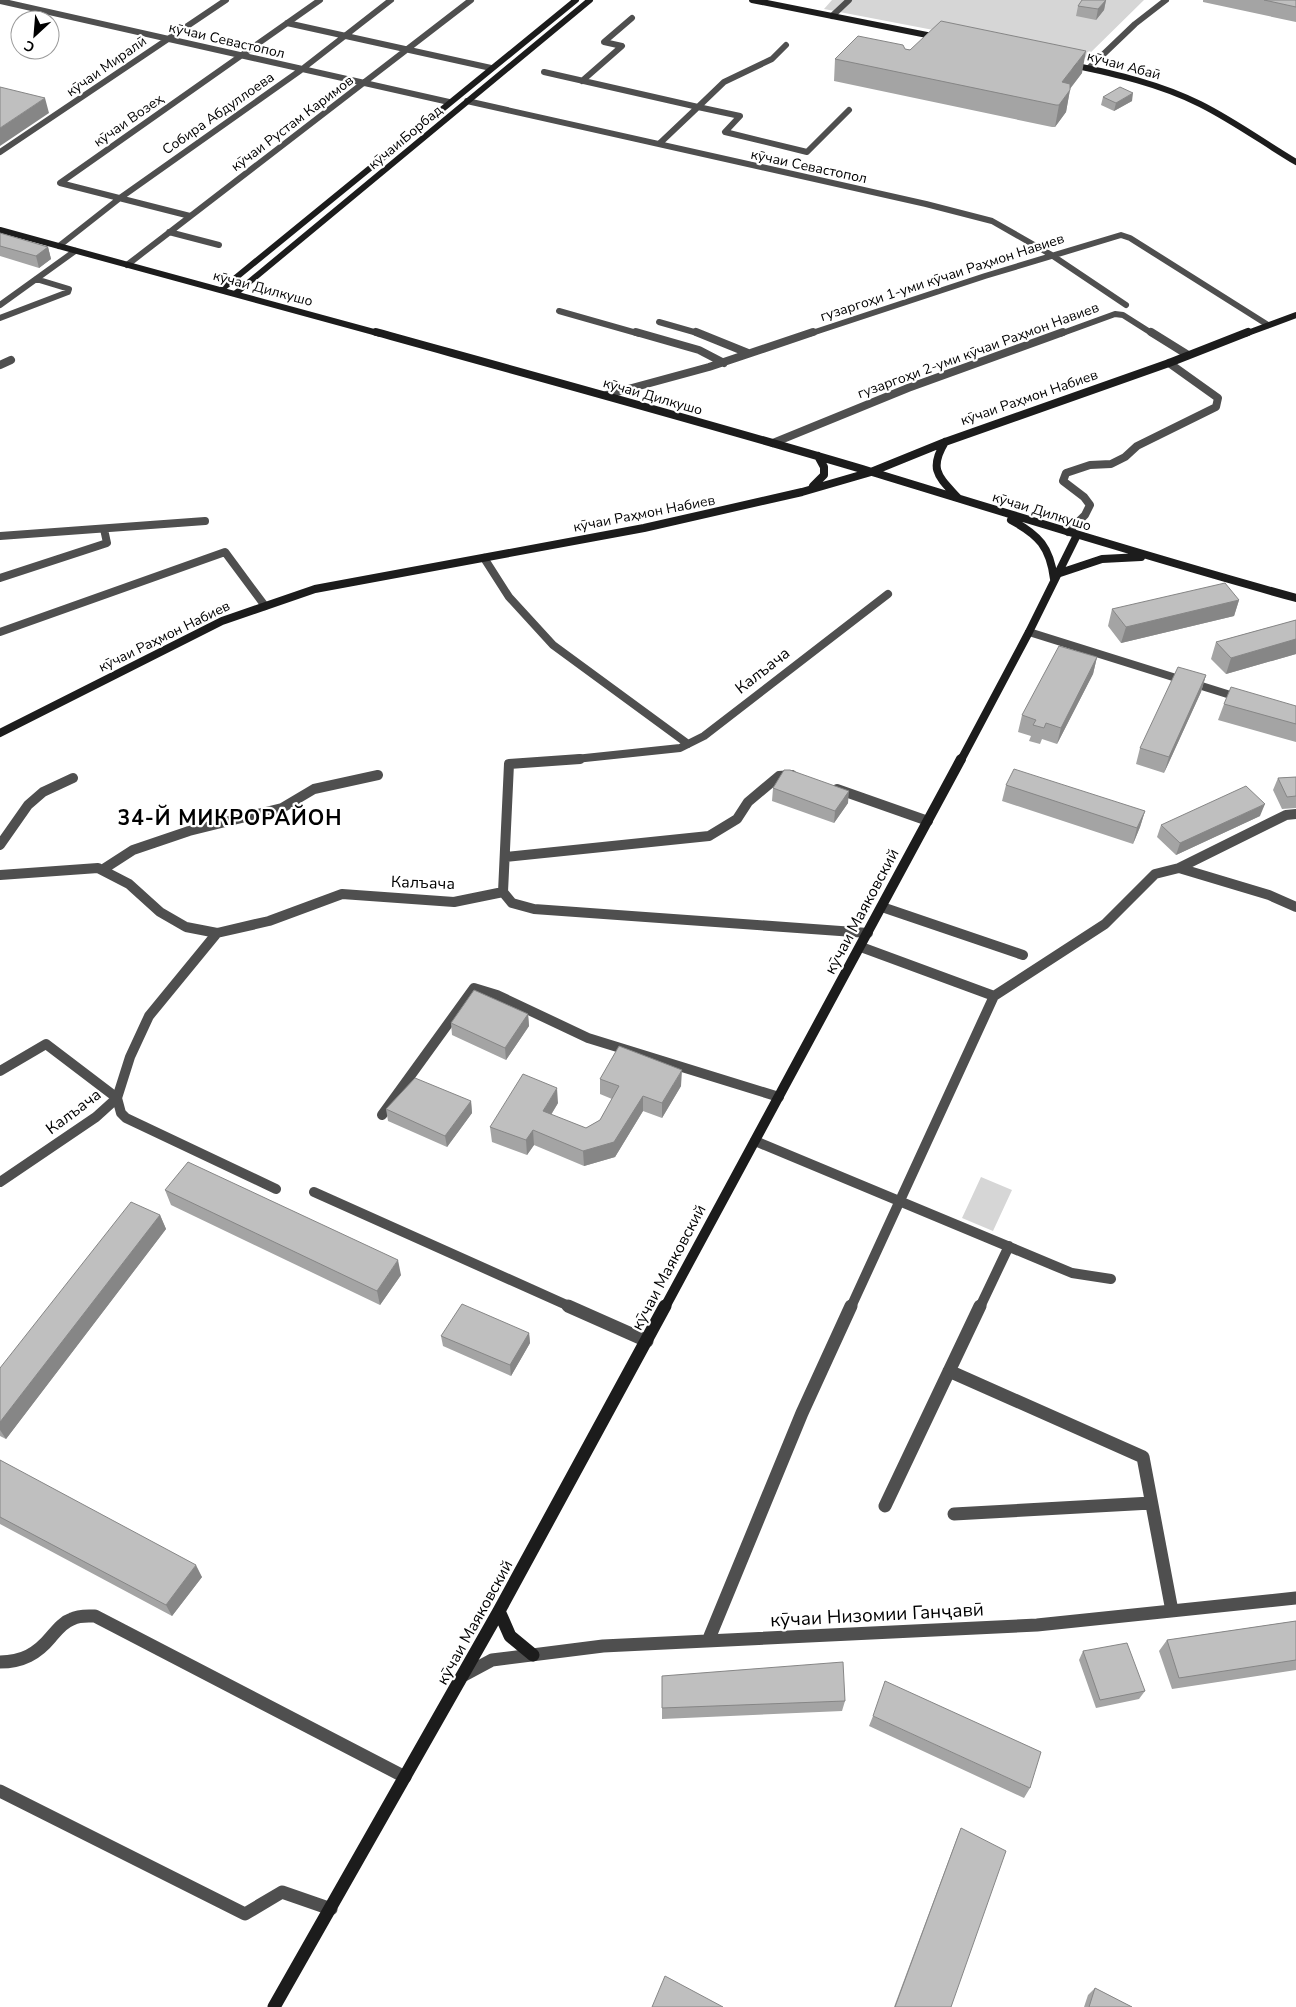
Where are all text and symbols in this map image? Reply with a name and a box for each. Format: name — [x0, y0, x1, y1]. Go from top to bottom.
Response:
north arrow — [10, 10, 60, 60]
street label: кӯчаи Севастопол — [167, 18, 287, 63]
street label: кӯчаи Миралӣ — [62, 32, 150, 101]
text: С — [21, 35, 38, 57]
street label: кӯчаи Абаӣ — [1085, 47, 1163, 84]
street label: Собира Абдуллоева — [159, 68, 278, 159]
street label: кӯчаи Рустам Каримов — [227, 71, 358, 176]
street label: кӯчаи Возеҳ — [90, 89, 167, 151]
street label: кӯчаи Борбад — [364, 101, 446, 174]
street label: кӯчаи Севастопол — [749, 145, 869, 188]
street label: гузаргоҳи 1-уми кӯчаи Раҳмон Навиев — [818, 229, 1067, 326]
street label: кӯчаи Дилкушо — [211, 266, 315, 311]
street label: гузаргоҳи 2-уми кӯчаи Раҳмон Навиев — [855, 298, 1102, 403]
street label: кӯчаи Раҳмон Набиев — [958, 365, 1101, 430]
street label: кӯчаи Дилкушо — [601, 373, 705, 420]
street label: кӯчаи Дилкушо — [990, 487, 1094, 536]
street label: кӯчаи Раҳмон Набиев — [572, 490, 717, 537]
street label: кӯчаи Раҳмон Набиев — [95, 596, 233, 677]
street label: Калъача — [731, 642, 795, 699]
district label: 34-Й МИКРОРАЙОН — [118, 804, 342, 832]
street label: кӯчаи Маяковский — [819, 845, 904, 978]
street label: Калъача — [391, 871, 455, 895]
street label: Калъача — [41, 1084, 106, 1140]
street label: кӯчаи Маяковский — [626, 1201, 711, 1334]
street label: кӯчаи Маяковский — [431, 1556, 518, 1689]
street label: кӯчаи Низомии Ганҷавӣ — [770, 1596, 984, 1634]

